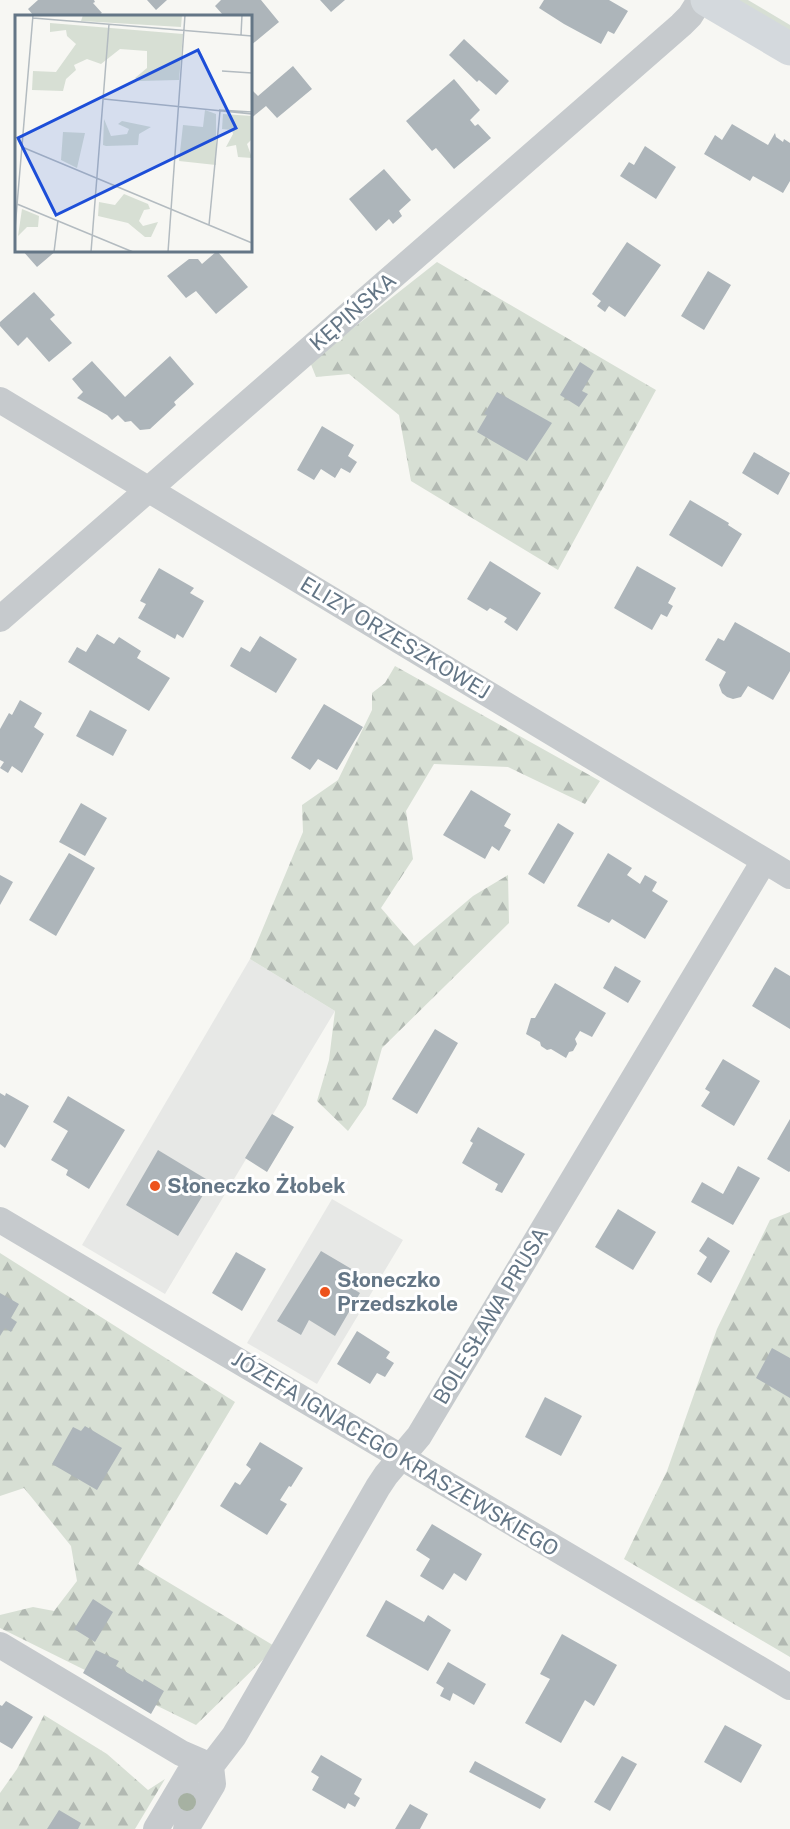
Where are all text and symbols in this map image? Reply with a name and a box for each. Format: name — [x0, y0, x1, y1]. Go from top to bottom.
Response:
inset map — [15, 15, 252, 252]
street label: KĘPIŃSKA — [304, 267, 401, 356]
street label: ELIZY ORZESZKOWEJ — [296, 571, 495, 704]
place label: Słoneczko Żłobek — [167, 1173, 346, 1198]
marker: Słoneczko Żłobek — [148, 1179, 162, 1193]
street label: BOLESŁAWA PRUSA — [428, 1223, 553, 1409]
place label: Słoneczko Przedszkole — [337, 1267, 458, 1316]
marker: Słoneczko Przedszkole — [318, 1285, 332, 1299]
street label: JÓZEFA IGNACEGO KRASZEWSKIEGO — [227, 1346, 563, 1561]

